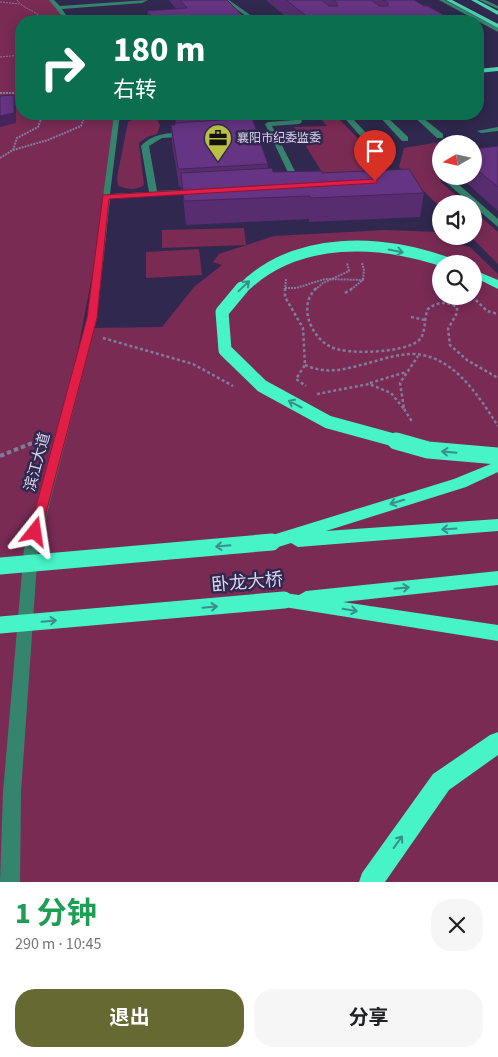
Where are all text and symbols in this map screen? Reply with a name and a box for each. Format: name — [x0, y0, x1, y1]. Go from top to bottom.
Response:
text: 180 m — [113, 25, 205, 75]
icon: right — [30, 35, 95, 100]
text: 右转 — [113, 74, 157, 106]
office icon: 襄阳市纪委监委 — [203, 123, 233, 162]
place label: 襄阳市纪委监委 — [237, 130, 321, 147]
pin — [354, 130, 396, 181]
north arrow — [432, 135, 482, 185]
map controls — [432, 135, 482, 305]
icon: arrive — [361, 137, 389, 165]
button: sound — [432, 195, 482, 245]
one-way arrow — [388, 246, 404, 256]
button: search — [432, 255, 482, 305]
one-way arrow — [238, 280, 251, 292]
one-way arrow — [288, 399, 303, 409]
street label: 滨江大道 — [20, 430, 55, 494]
one-way arrow — [442, 447, 458, 456]
one-way arrow — [390, 498, 406, 508]
position arrow — [8, 505, 60, 557]
one-way arrow — [442, 524, 458, 533]
one-way arrow — [215, 541, 231, 551]
street label: 卧龙大桥 — [210, 567, 284, 598]
one-way arrow — [394, 583, 410, 593]
one-way arrow — [202, 602, 218, 611]
one-way arrow — [341, 606, 357, 616]
one-way arrow — [40, 616, 56, 625]
one-way arrow — [393, 835, 403, 849]
text: 1 分钟 — [15, 892, 97, 935]
button: close — [431, 899, 483, 951]
text: 290 m · 10:45 — [15, 933, 102, 955]
button: 退出 — [15, 989, 244, 1047]
button: 分享 — [254, 989, 483, 1047]

